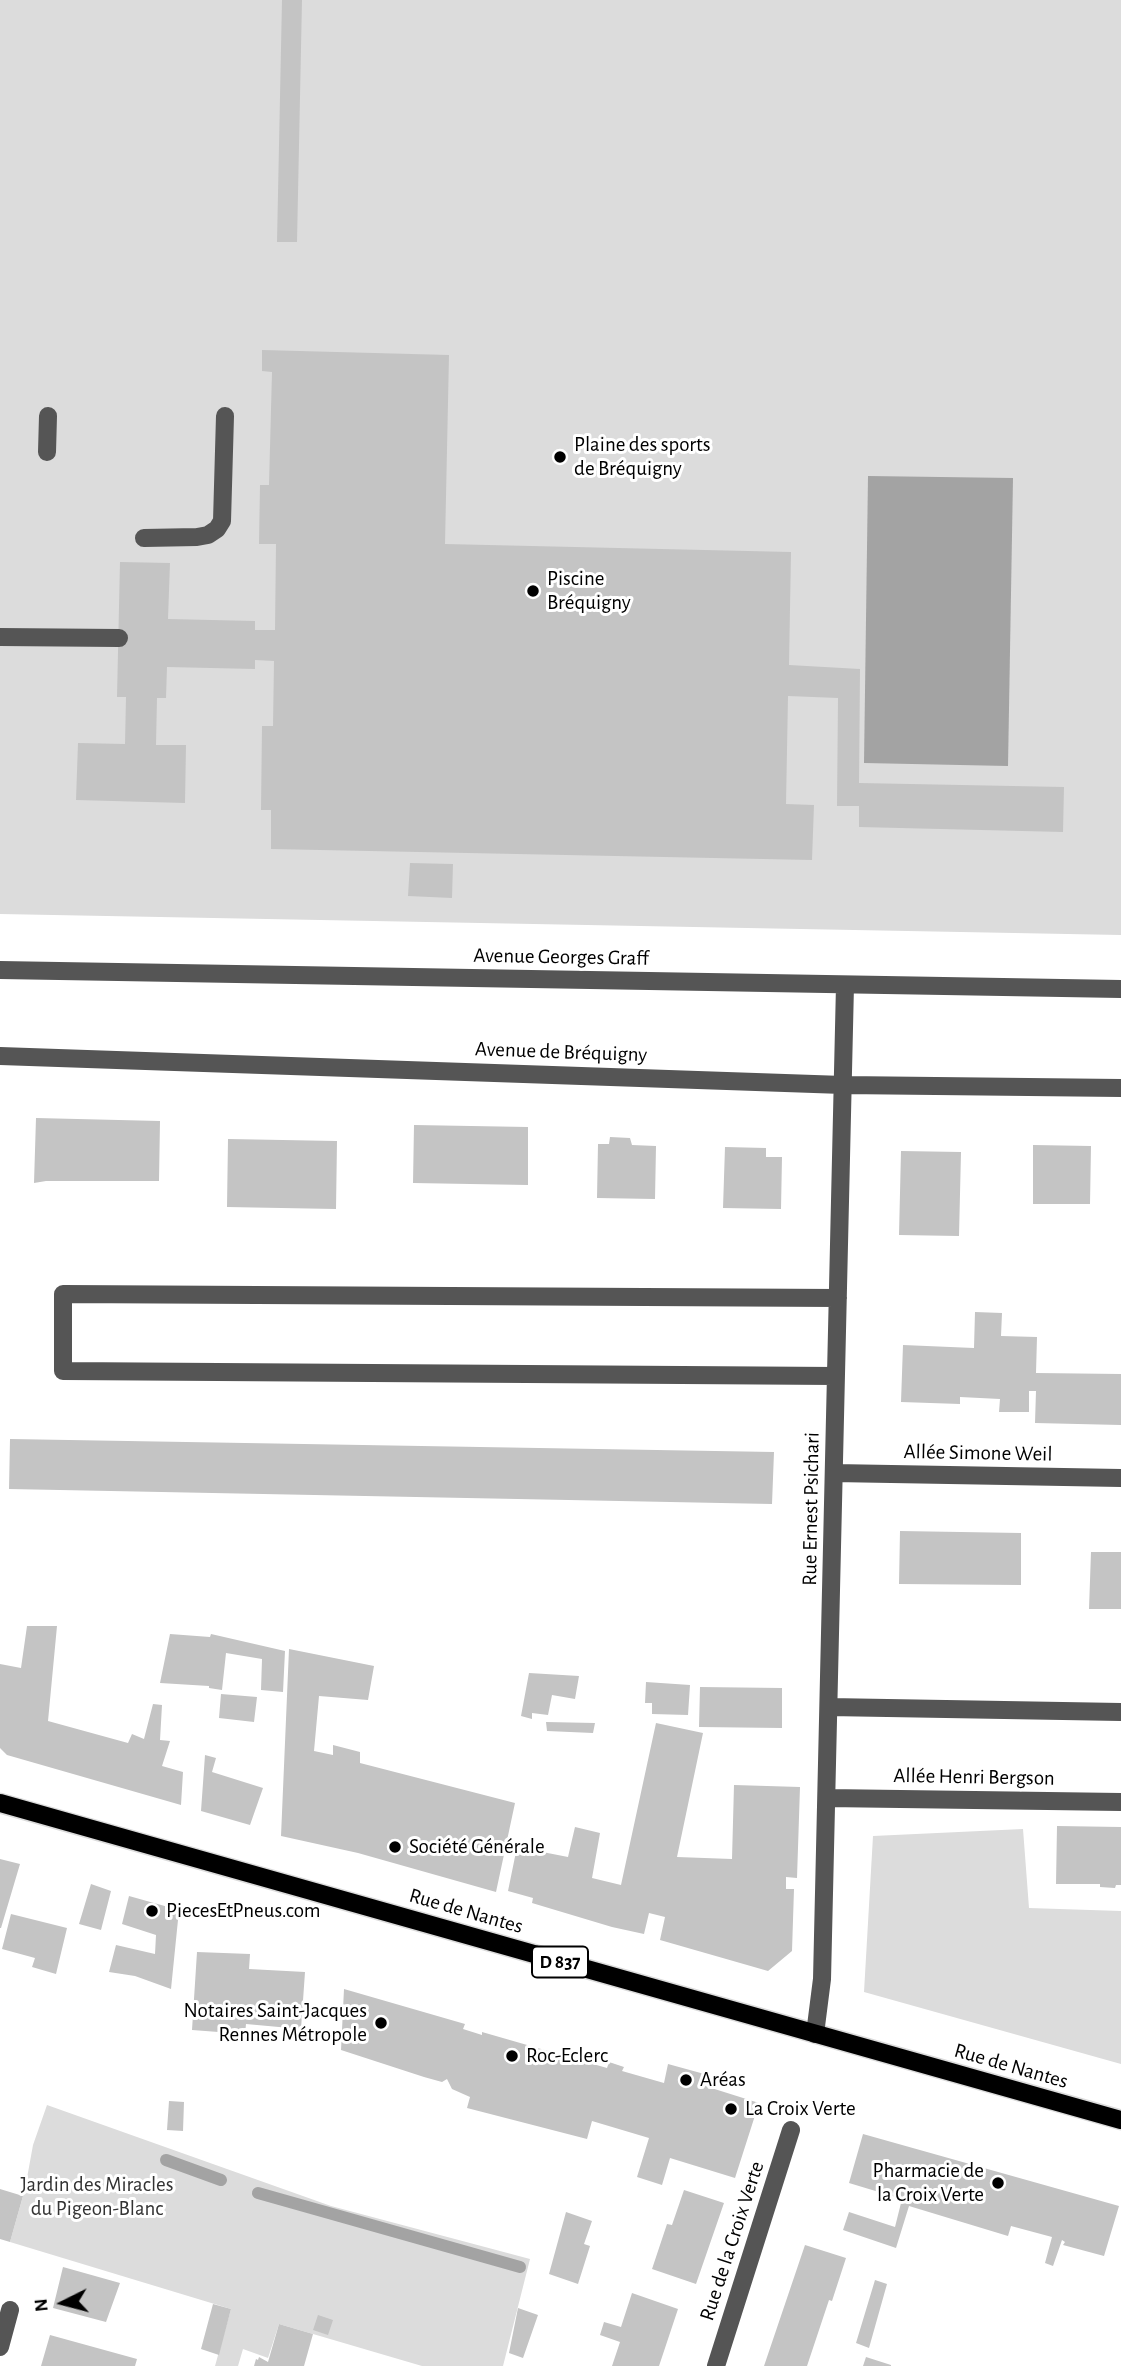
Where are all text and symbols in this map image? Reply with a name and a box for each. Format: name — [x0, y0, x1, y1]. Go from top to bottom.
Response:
place label: Plaine des sports de Bréquigny — [574, 432, 710, 482]
marker: Plaine des sports de Bréquigny — [552, 449, 568, 465]
place label: Piscine Bréquigny — [547, 566, 631, 616]
marker: Piscine Bréquigny — [525, 583, 541, 599]
street label: Avenue Georges Graff — [473, 943, 649, 971]
street label: Avenue de Bréquigny — [474, 1036, 648, 1068]
street label: Rue Ernest Psichari — [797, 1432, 825, 1586]
street label: Allée Simone Weil — [903, 1439, 1053, 1467]
street label: Allée Henri Bergson — [893, 1763, 1055, 1791]
place label: Société Générale — [409, 1834, 545, 1860]
marker: Société Générale — [387, 1839, 403, 1855]
street label: Rue de Nantes — [406, 1883, 526, 1939]
place label: PiecesEtPneus.com — [166, 1898, 321, 1924]
marker: PiecesEtPneus.com — [144, 1903, 160, 1919]
road number: D 837 — [532, 1946, 588, 1978]
place label: Notaires Saint-Jacques Rennes Métropole — [184, 1998, 367, 2048]
marker: Notaires Saint-Jacques Rennes Métropole — [373, 2015, 389, 2031]
street label: Rue de Nantes — [951, 2038, 1071, 2094]
place label: Roc-Eclerc — [526, 2043, 608, 2069]
marker: Roc-Eclerc — [504, 2048, 520, 2064]
place label: Aréas — [700, 2067, 746, 2093]
marker: Aréas — [678, 2072, 694, 2088]
place label: La Croix Verte — [745, 2096, 856, 2122]
marker: La Croix Verte — [723, 2101, 739, 2117]
street label: Rue de la Croix Verte — [694, 2158, 770, 2324]
place label: Pharmacie de la Croix Verte — [873, 2158, 984, 2208]
park label: Jardin des Miracles du Pigeon-Blanc — [20, 2172, 174, 2222]
marker: Pharmacie de la Croix Verte — [990, 2175, 1006, 2191]
north arrow — [28, 2268, 98, 2338]
text: N — [31, 2298, 52, 2313]

